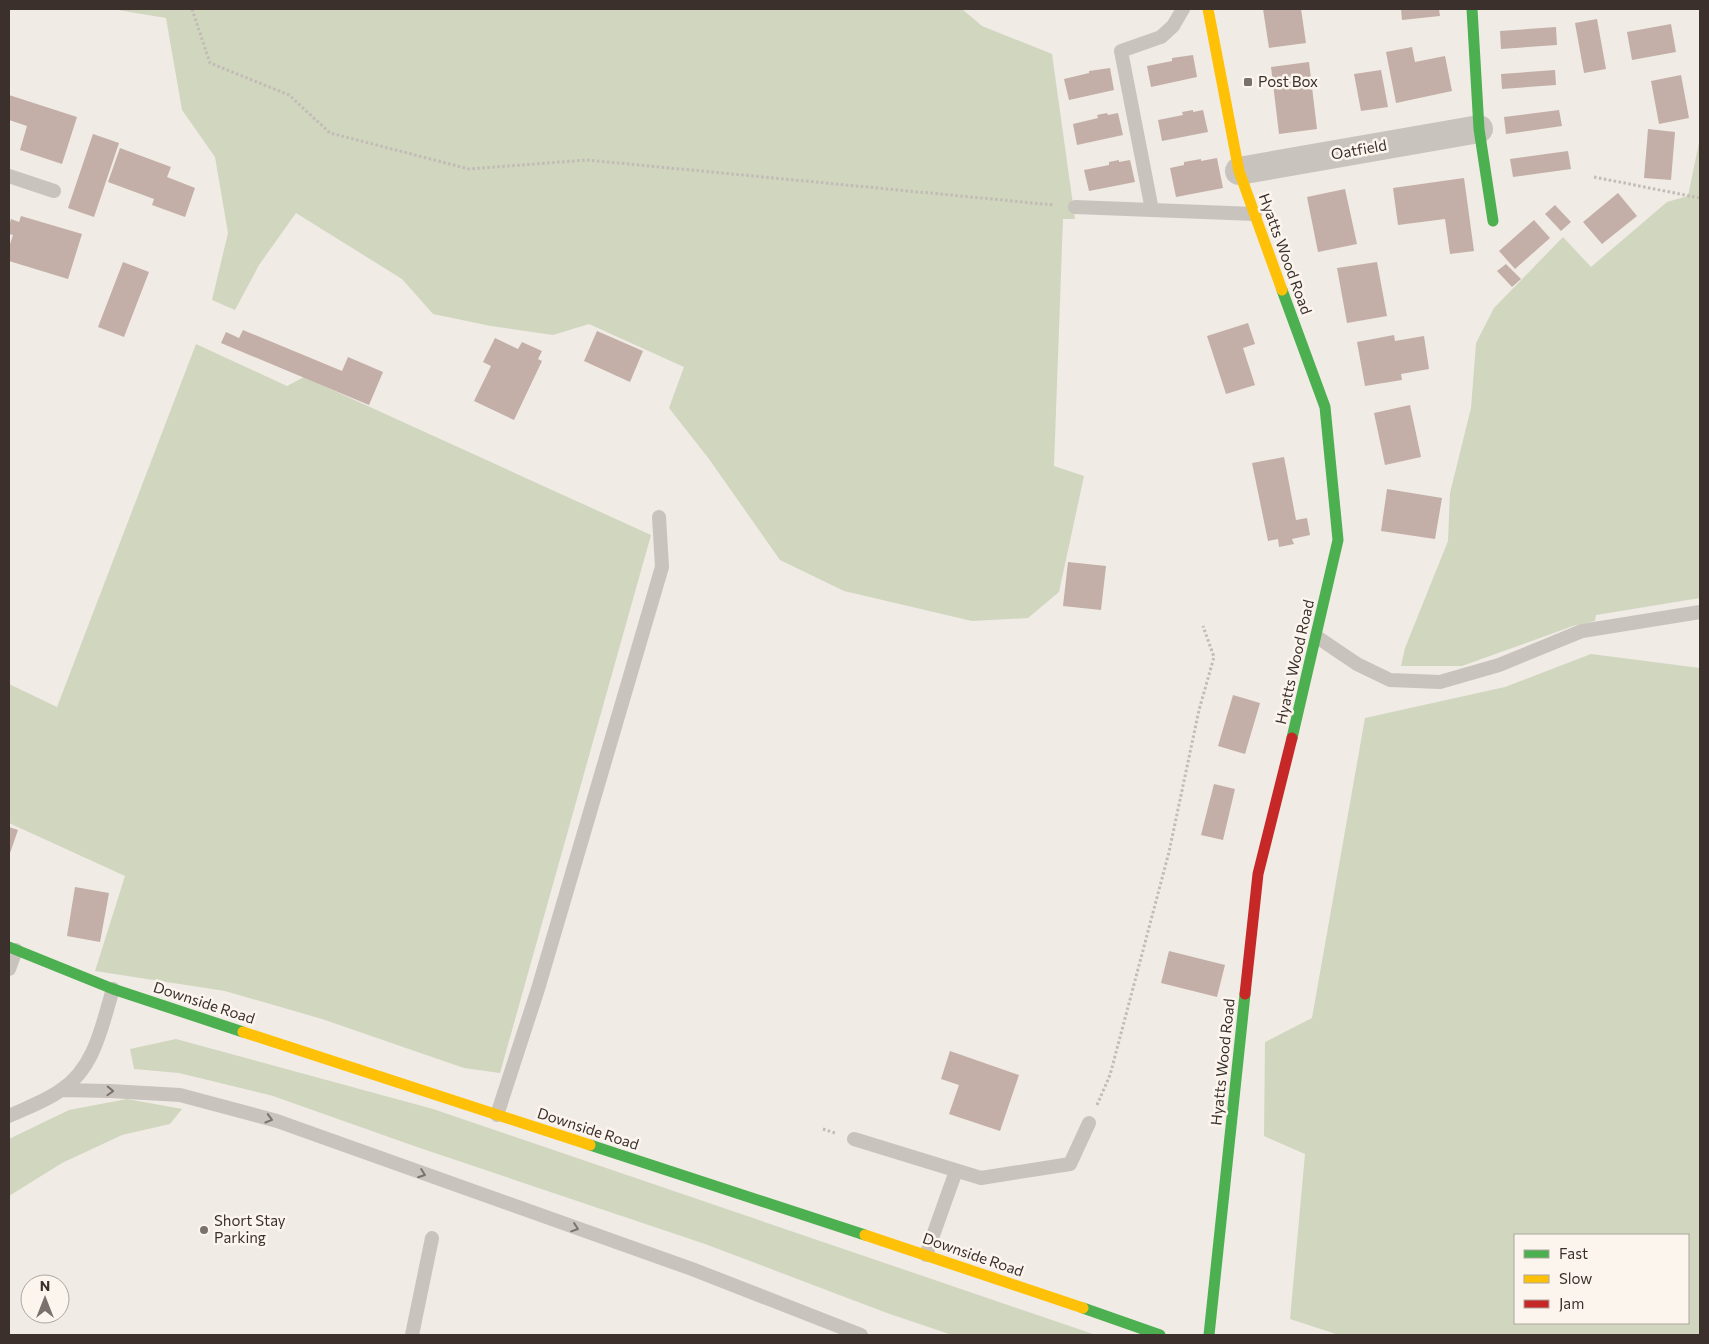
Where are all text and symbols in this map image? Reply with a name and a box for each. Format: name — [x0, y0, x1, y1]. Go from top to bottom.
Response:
place label: Post Box — [1258, 72, 1318, 90]
marker: Post Box — [1242, 76, 1254, 88]
street label: Oatfield — [1329, 135, 1388, 163]
street label: Hyatts Wood Road — [1256, 191, 1316, 317]
street label: Hyatts Wood Road — [1271, 598, 1317, 726]
street label: Downside Road — [151, 977, 257, 1027]
street label: Hyatts Wood Road — [1206, 998, 1238, 1126]
one-way arrow — [106, 1086, 114, 1096]
street label: Downside Road — [535, 1103, 641, 1153]
one-way arrow — [264, 1114, 273, 1124]
one-way arrow — [417, 1168, 426, 1178]
place label: Short Stay Parking — [214, 1211, 286, 1246]
one-way arrow — [571, 1222, 579, 1232]
marker: Short Stay Parking — [198, 1224, 210, 1236]
street label: Downside Road — [921, 1228, 1026, 1280]
legend — [1514, 1234, 1689, 1324]
text: Fast — [1559, 1244, 1588, 1262]
text: Slow — [1559, 1269, 1592, 1287]
north arrow — [20, 1274, 70, 1324]
text: N — [40, 1277, 50, 1294]
text: Jam — [1559, 1294, 1584, 1312]

